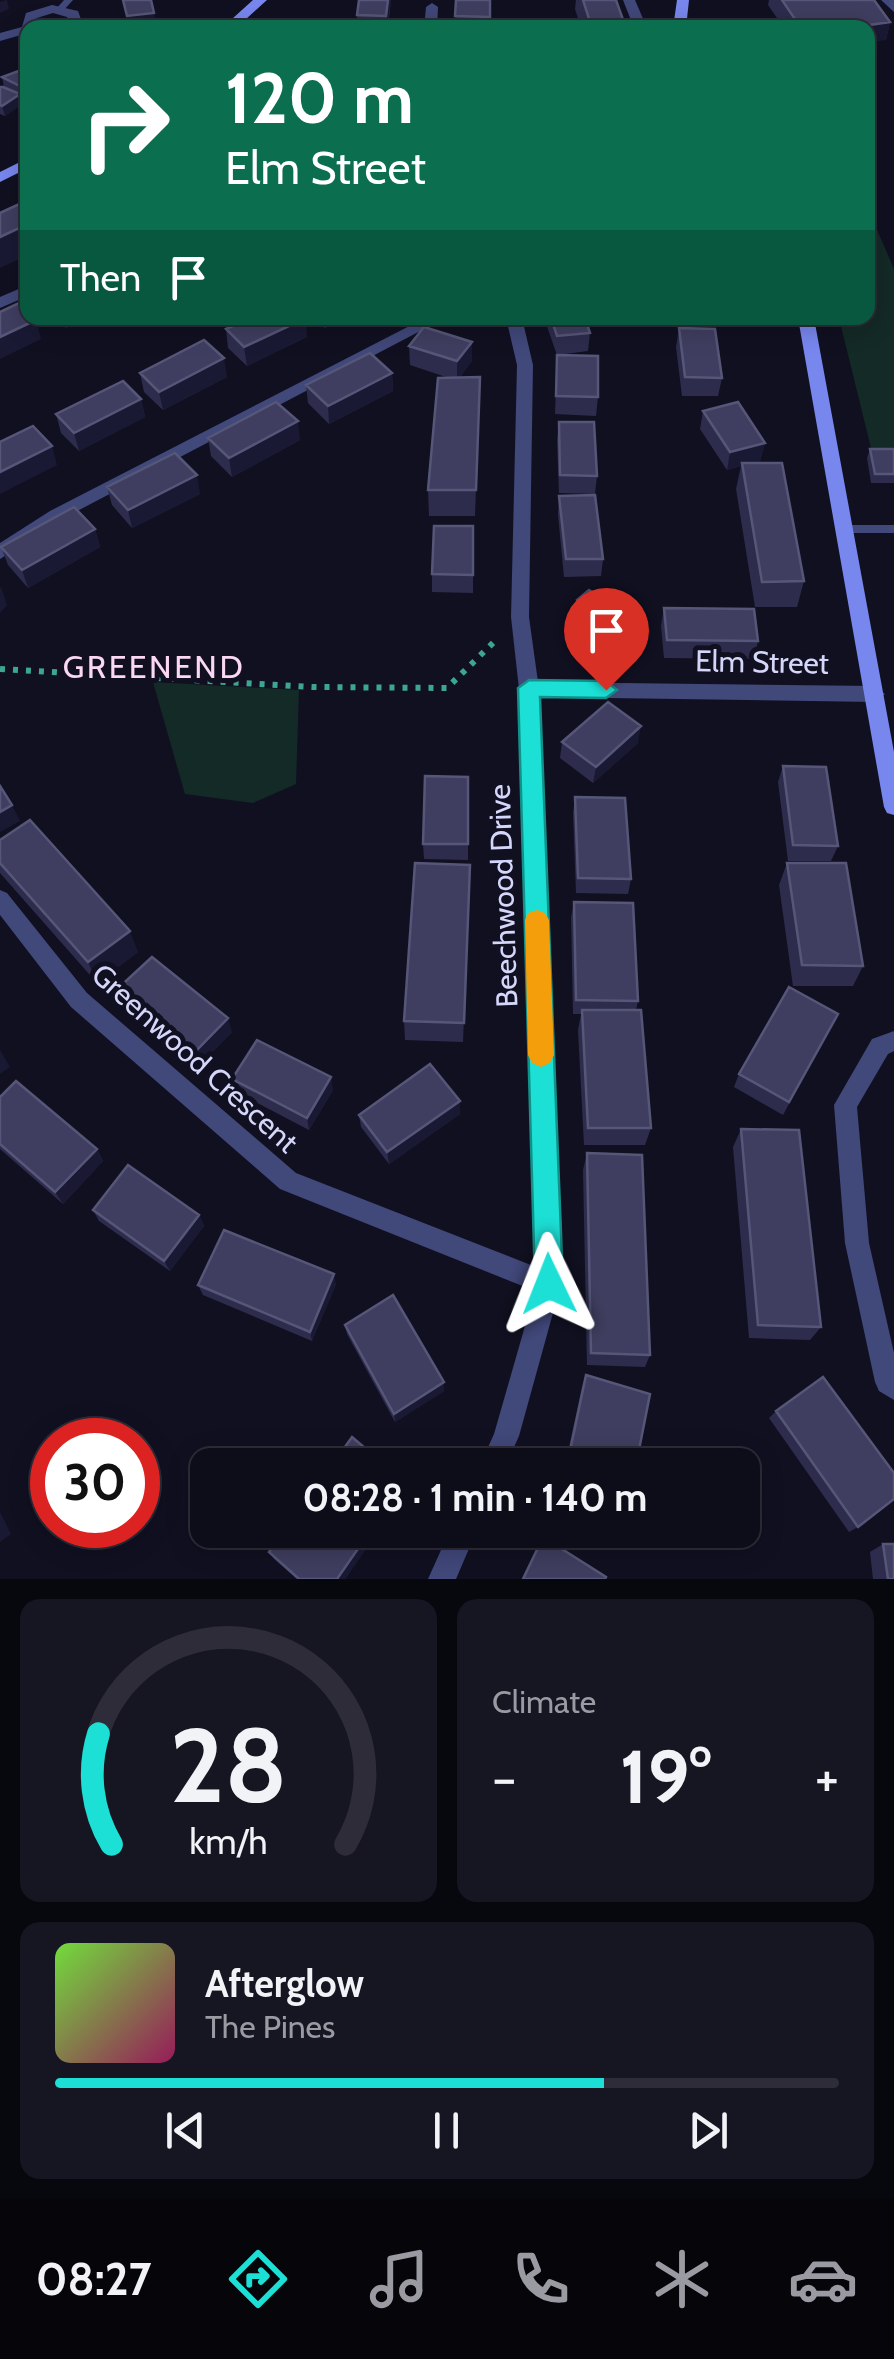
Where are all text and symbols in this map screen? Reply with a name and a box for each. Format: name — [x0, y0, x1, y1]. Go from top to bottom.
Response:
text: 120 m — [225, 55, 414, 141]
icon: right — [60, 60, 190, 190]
text: Elm Street — [225, 141, 426, 195]
icon: arrive — [161, 250, 216, 305]
text: Then — [60, 254, 141, 301]
pin — [564, 588, 649, 691]
icon: arrive — [579, 603, 634, 658]
street label: Elm Street — [695, 642, 829, 682]
district label: GREENEND — [63, 647, 245, 686]
street label: Beechwood Drive — [481, 784, 525, 1008]
street label: Greenwood Crescent — [84, 956, 306, 1160]
position arrow — [497, 1232, 601, 1336]
speed limit sign: 30 — [30, 1418, 160, 1548]
text: 08:28 · 1 min · 140 m — [303, 1474, 647, 1521]
text: Climate — [492, 1682, 596, 1721]
text: 28 — [170, 1702, 287, 1828]
text: 19° — [620, 1731, 711, 1822]
text: − — [492, 1744, 516, 1811]
text: + — [815, 1744, 839, 1811]
text: km/h — [189, 1820, 268, 1863]
text: Afterglow — [205, 1960, 364, 2007]
text: The Pines — [205, 2007, 335, 2046]
icon: previous — [158, 2103, 213, 2158]
icon: pause — [419, 2103, 474, 2158]
icon: next — [681, 2103, 736, 2158]
icon: directions — [223, 2244, 293, 2314]
icon: music — [364, 2244, 434, 2314]
icon: phone — [506, 2244, 576, 2314]
icon: climate — [647, 2244, 717, 2314]
icon: car — [788, 2244, 858, 2314]
text: 08:27 — [36, 2252, 151, 2306]

